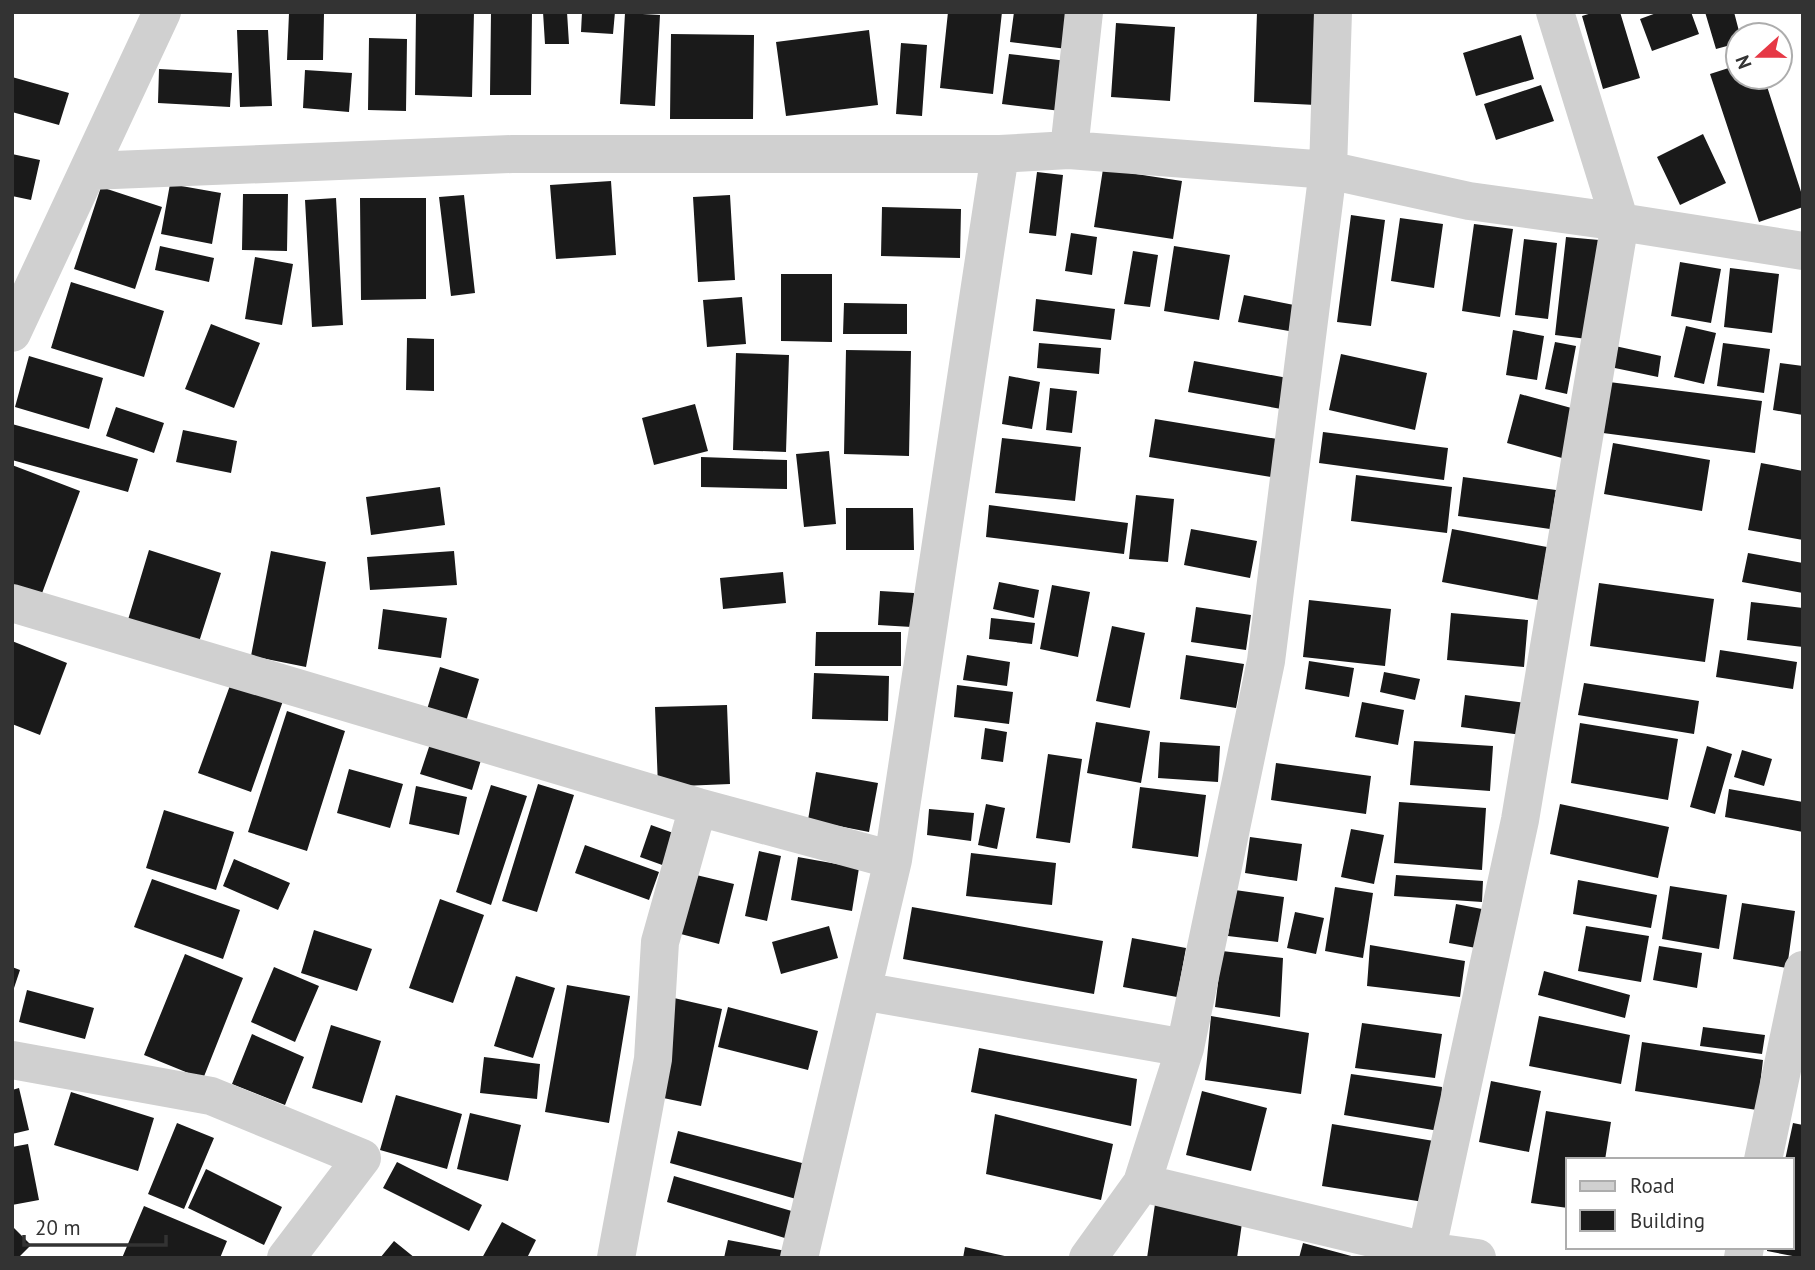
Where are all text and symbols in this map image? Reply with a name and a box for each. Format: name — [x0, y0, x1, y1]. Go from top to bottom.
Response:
north arrow — [1724, 21, 1794, 91]
text: N — [1730, 52, 1757, 72]
legend — [1566, 1158, 1794, 1249]
text: Road — [1630, 1172, 1674, 1199]
scale bar — [24, 1204, 166, 1248]
text: Building — [1630, 1207, 1705, 1234]
text: 20 m — [35, 1214, 81, 1241]

